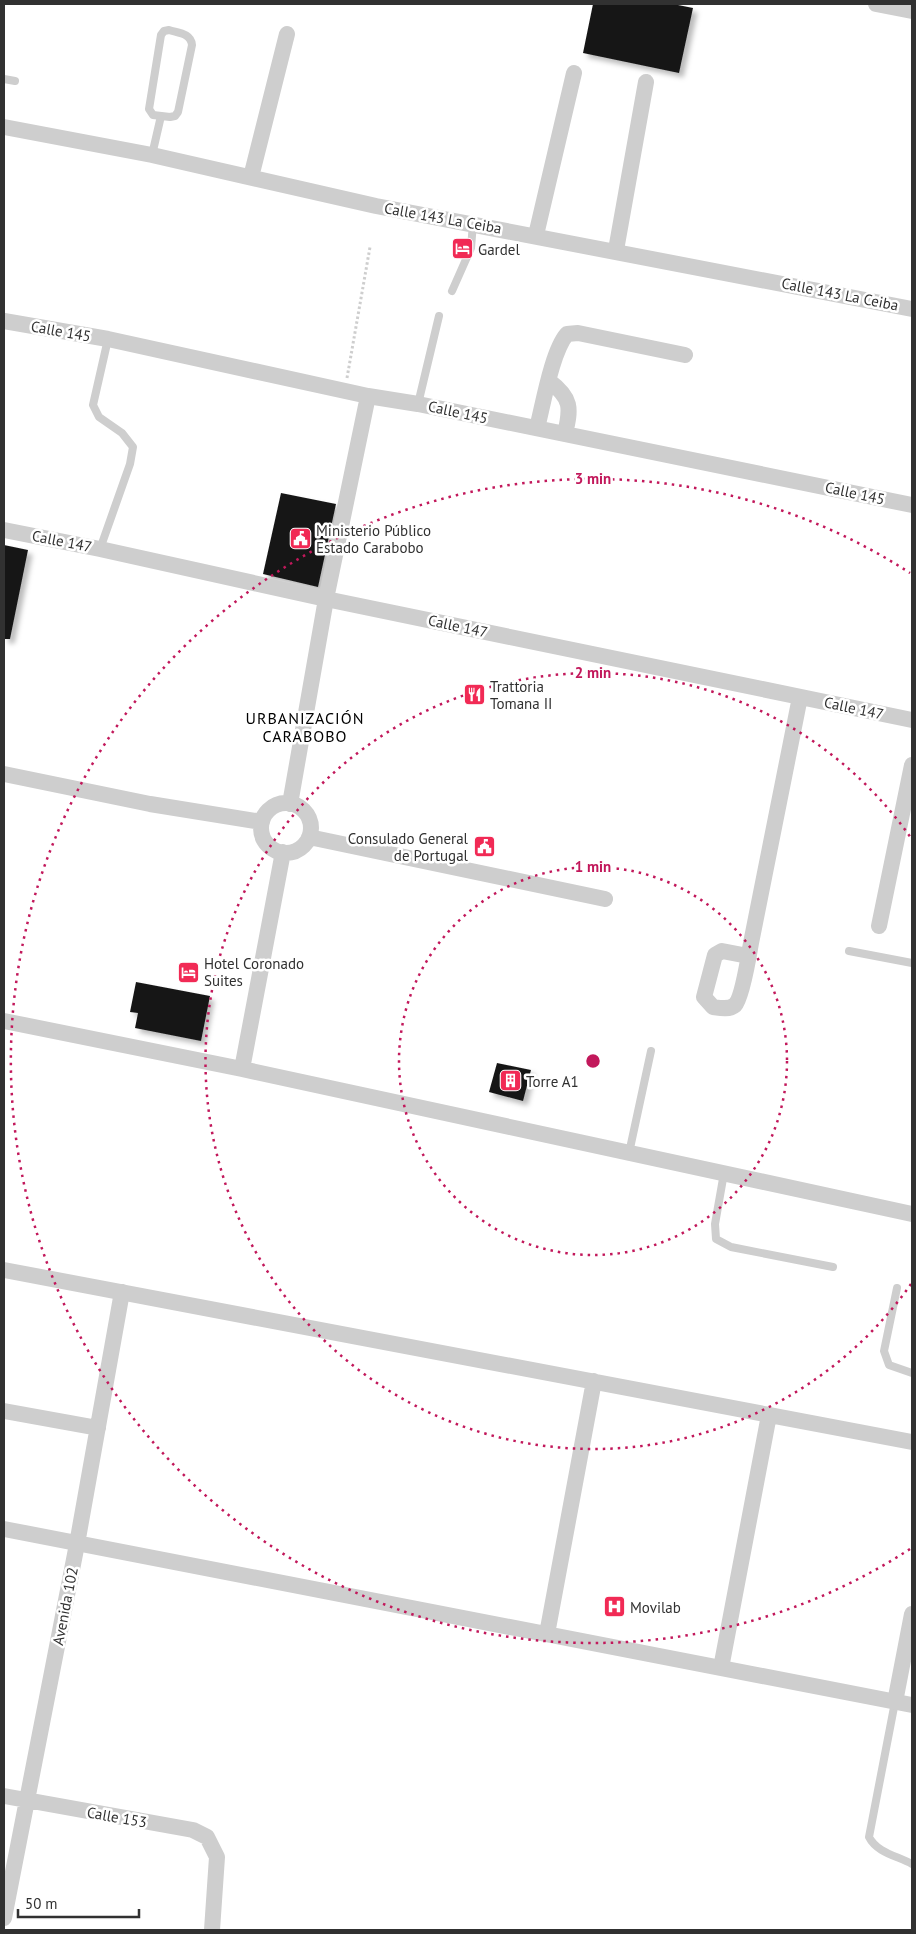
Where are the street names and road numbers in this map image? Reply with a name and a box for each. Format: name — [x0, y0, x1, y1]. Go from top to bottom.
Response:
street label: Calle 143 La Ceiba — [383, 198, 503, 238]
street label: Calle 143 La Ceiba — [780, 273, 900, 315]
street label: Calle 145 — [29, 316, 93, 346]
street label: Calle 145 — [426, 396, 490, 428]
street label: Calle 145 — [823, 477, 887, 509]
street label: Calle 147 — [30, 526, 94, 556]
street label: Calle 147 — [426, 610, 490, 642]
street label: Calle 147 — [822, 692, 886, 724]
street label: Avenida 102 — [48, 1565, 82, 1647]
street label: Calle 153 — [85, 1802, 149, 1832]

